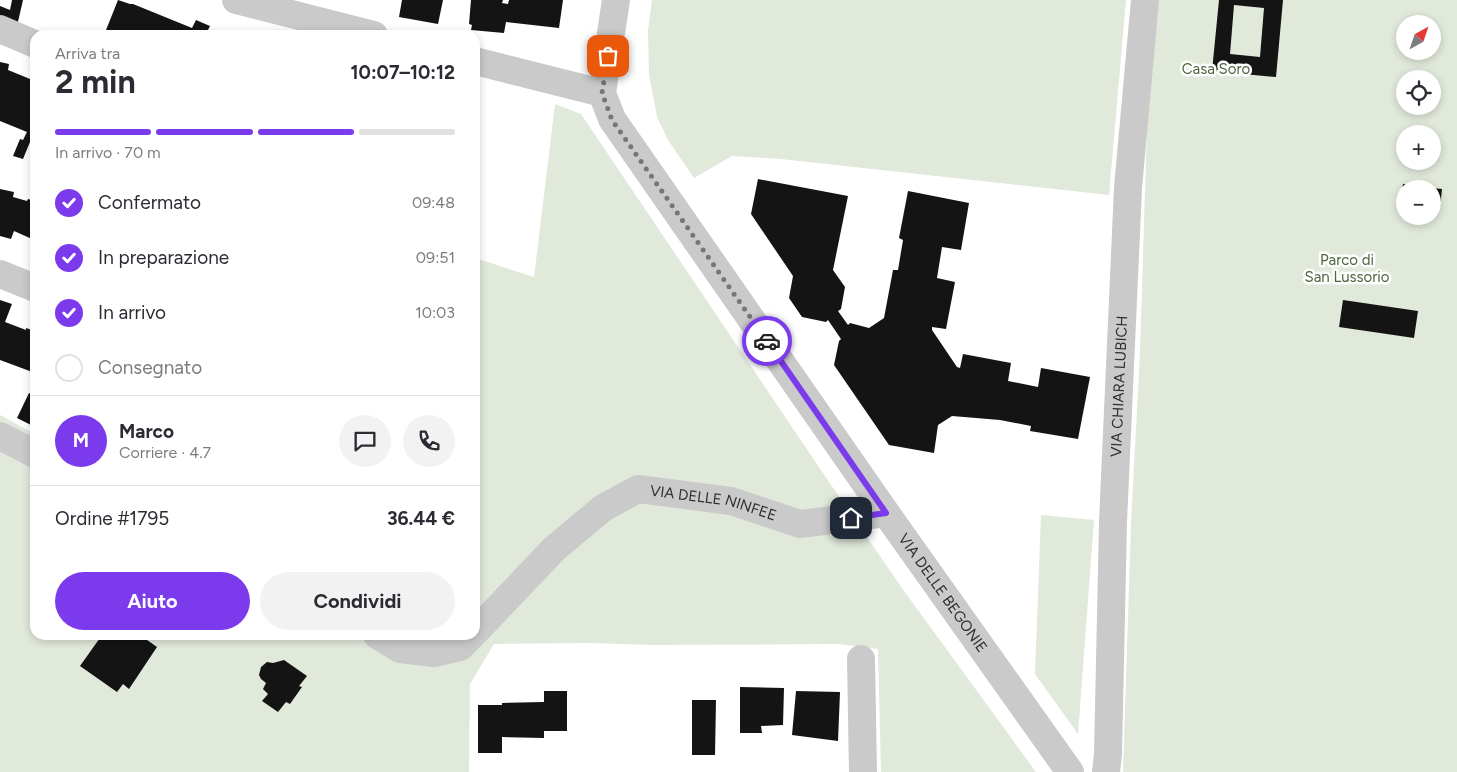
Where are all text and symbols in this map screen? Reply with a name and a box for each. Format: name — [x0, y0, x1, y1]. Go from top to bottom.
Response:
north arrow — [1396, 15, 1441, 60]
map controls — [1396, 15, 1441, 225]
pin — [587, 35, 629, 77]
icon: bag — [594, 42, 622, 70]
text: Arriva tra — [55, 44, 120, 63]
park label: Casa Soro — [1182, 60, 1251, 78]
text: 10:07–10:12 — [351, 61, 455, 84]
text: 2 min — [55, 63, 136, 101]
button: locate — [1396, 70, 1441, 115]
button: + — [1396, 125, 1441, 170]
text: In arrivo · 70 m — [55, 143, 161, 162]
button: − — [1396, 180, 1441, 225]
icon: check — [55, 189, 83, 217]
text: Confermato — [98, 191, 201, 214]
text: 09:48 — [412, 193, 455, 212]
icon: check — [55, 244, 83, 272]
text: In preparazione — [98, 246, 229, 269]
text: 09:51 — [416, 248, 455, 267]
park label: Parco di San Lussorio — [1304, 251, 1390, 286]
icon: check — [55, 299, 83, 327]
text: In arrivo — [98, 301, 166, 324]
text: 10:03 — [415, 303, 455, 322]
street label: VIA CHIARA LUBICH — [1107, 315, 1131, 458]
courier — [742, 316, 792, 366]
icon: car — [753, 327, 781, 355]
text: Consegnato — [98, 356, 202, 379]
button: chat — [339, 415, 391, 467]
button: phone — [403, 415, 455, 467]
text: Marco — [119, 420, 174, 443]
text: M — [73, 429, 89, 452]
text: Corriere · 4.7 — [119, 443, 211, 462]
street label: VIA DELLE NINFEE — [649, 482, 779, 525]
pin — [830, 497, 872, 539]
icon: home — [837, 504, 865, 532]
text: Ordine #1795 — [55, 507, 169, 530]
text: 36.44 € — [387, 507, 455, 530]
street label: VIA DELLE BEGONIE — [895, 530, 991, 656]
button: Aiuto — [55, 572, 250, 630]
button: Condividi — [260, 572, 455, 630]

